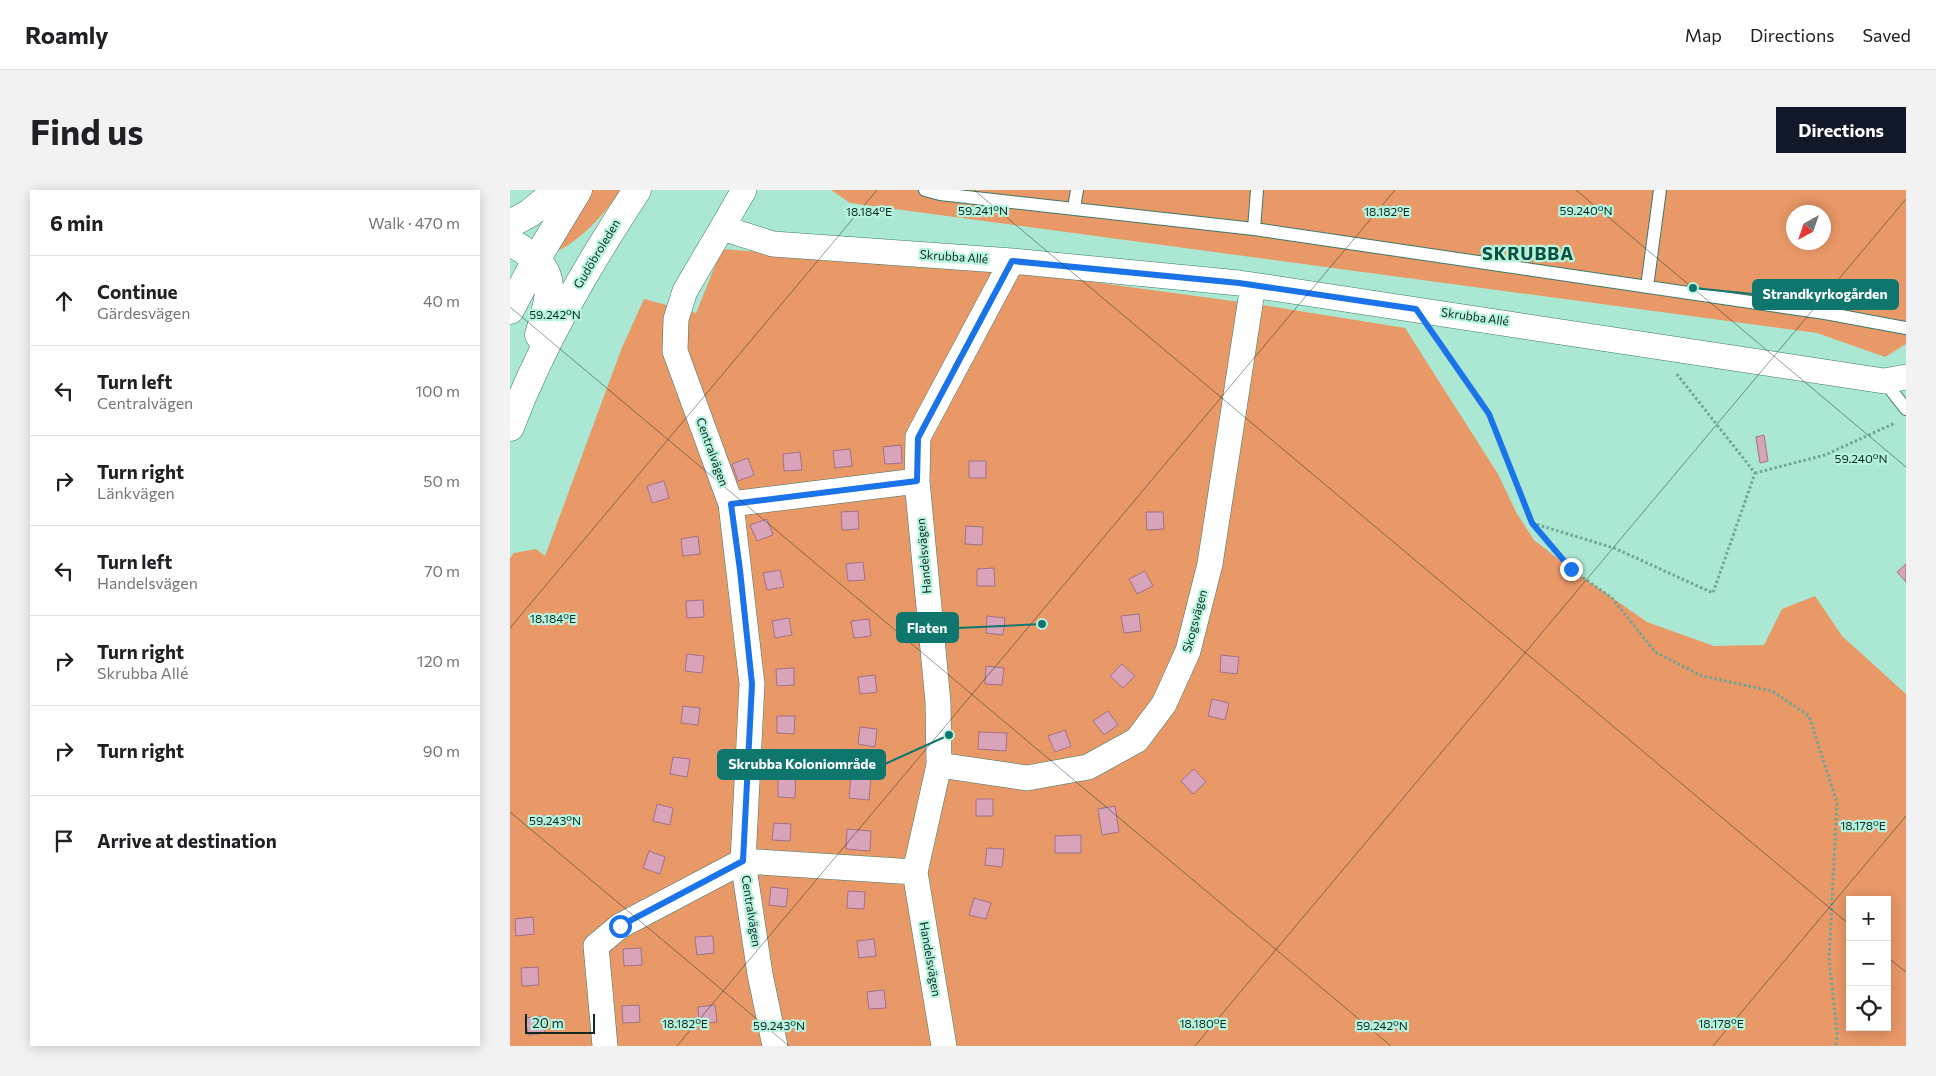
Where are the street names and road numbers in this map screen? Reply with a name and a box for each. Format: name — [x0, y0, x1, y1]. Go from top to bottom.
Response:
street label: Gudöbroleden — [570, 216, 622, 291]
street label: Skrubba Allé — [919, 247, 989, 265]
street label: Skrubba Allé — [1440, 304, 1510, 328]
street label: Centralvägen — [694, 415, 732, 488]
street label: Handelsvägen — [913, 518, 933, 594]
street label: Skogsvägen — [1179, 588, 1209, 654]
street label: Centralvägen — [739, 874, 765, 948]
street label: Handelsvägen — [918, 920, 944, 997]

